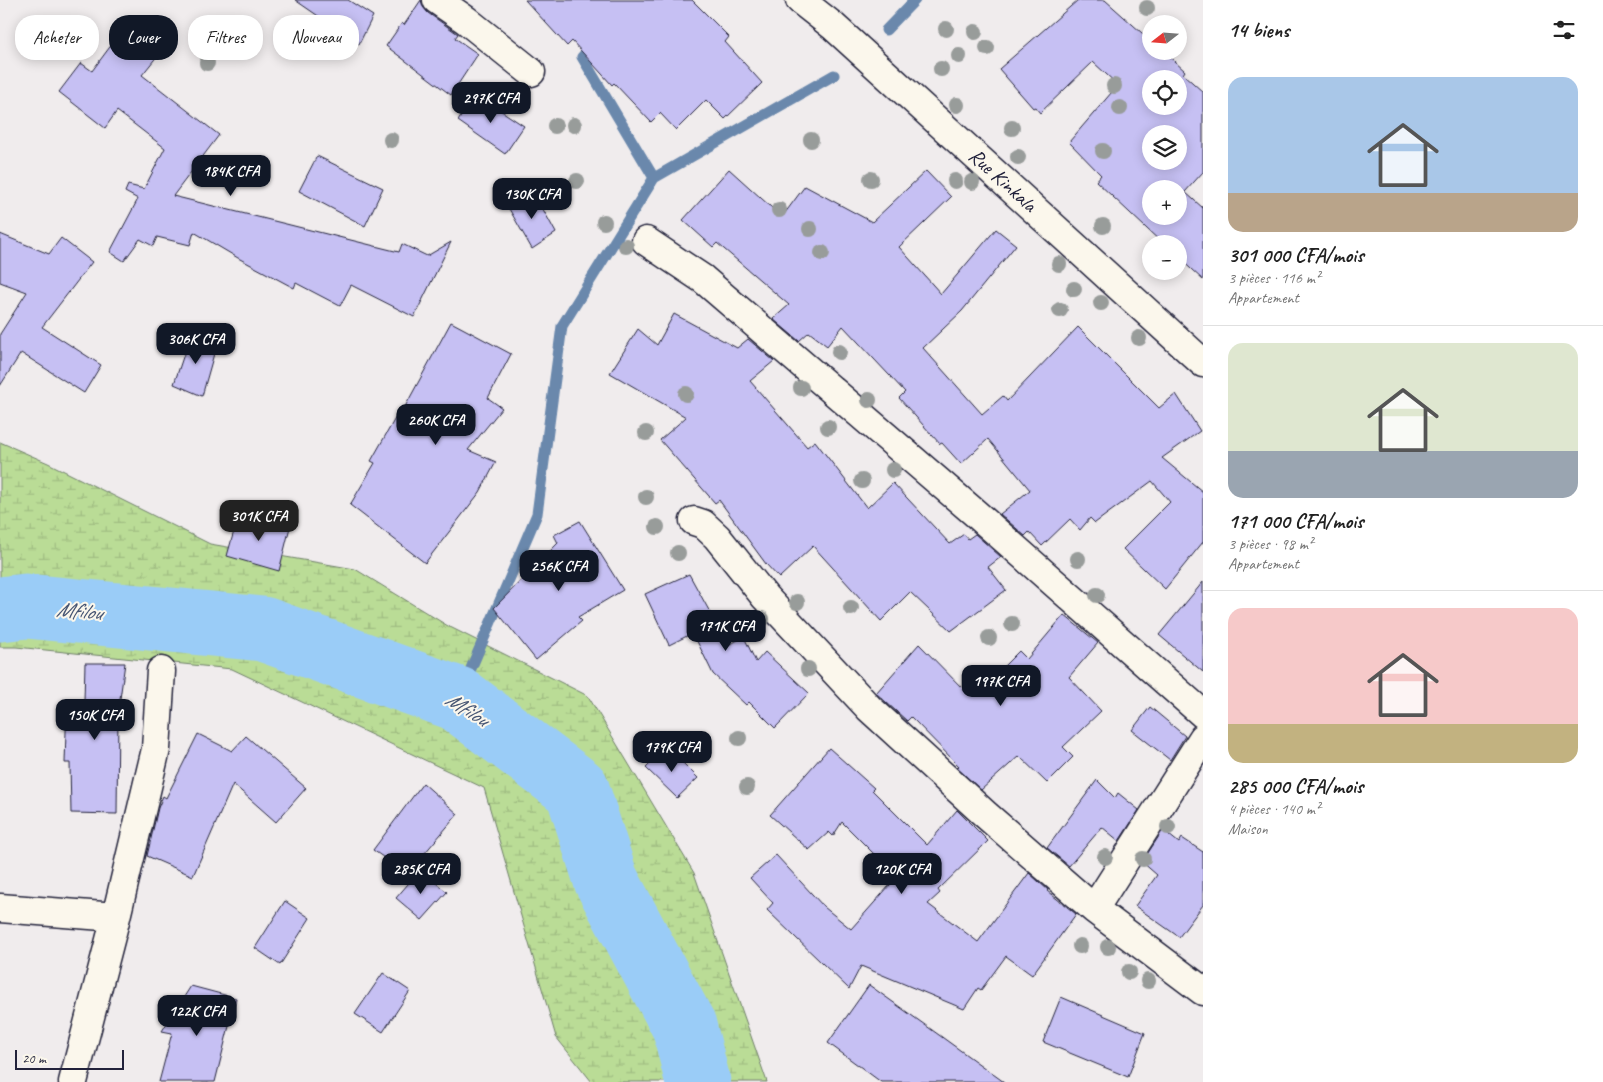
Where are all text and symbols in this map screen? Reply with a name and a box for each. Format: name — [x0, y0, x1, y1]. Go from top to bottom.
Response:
chip: Acheter — [15, 15, 99, 60]
chip: Louer — [109, 15, 178, 60]
chip: Filtres — [188, 15, 263, 60]
chip: Nouveau — [273, 15, 359, 60]
north arrow — [1142, 15, 1188, 60]
map controls — [1142, 15, 1187, 280]
icon: filters — [1550, 16, 1578, 44]
text: 14 biens — [1228, 17, 1289, 43]
button: locate — [1142, 70, 1187, 115]
pin: 297K CFA — [439, 82, 543, 124]
text: 297K CFA — [463, 88, 519, 108]
icon: home — [1358, 110, 1448, 200]
button: layers — [1142, 125, 1187, 170]
street label: Rue Kinkala — [964, 143, 1044, 218]
pin: 184K CFA — [179, 154, 283, 197]
text: 184K CFA — [203, 161, 259, 181]
pin: 130K CFA — [480, 178, 584, 220]
button: + — [1142, 180, 1187, 225]
text: 130K CFA — [504, 184, 560, 204]
button: − — [1142, 235, 1187, 280]
text: 301 000 CFA/mois — [1228, 242, 1364, 268]
text: 3 pièces · 116 m² — [1228, 268, 1320, 288]
text: Appartement — [1228, 288, 1299, 308]
pin: 306K CFA — [144, 322, 248, 365]
text: 306K CFA — [167, 329, 225, 349]
icon: home — [1358, 375, 1448, 465]
pin: 260K CFA — [384, 404, 488, 446]
text: 260K CFA — [407, 410, 465, 430]
pin: 301K CFA — [207, 500, 311, 542]
text: 301K CFA — [231, 506, 287, 526]
text: 171 000 CFA/mois — [1228, 508, 1363, 534]
text: 3 pièces · 98 m² — [1228, 534, 1313, 554]
pin: 256K CFA — [507, 550, 611, 592]
text: Appartement — [1228, 554, 1299, 574]
text: 256K CFA — [531, 556, 587, 576]
water label: Mfilou — [55, 595, 107, 627]
pin: 171K CFA — [674, 610, 778, 652]
text: 171K CFA — [698, 616, 754, 636]
icon: home — [1358, 640, 1448, 730]
pin: 197K CFA — [949, 664, 1053, 707]
text: 197K CFA — [973, 671, 1029, 691]
water label: Mfilou — [440, 685, 497, 735]
pin: 150K CFA — [43, 698, 147, 741]
text: 150K CFA — [67, 705, 123, 725]
pin: 179K CFA — [620, 730, 724, 773]
text: 179K CFA — [644, 737, 700, 757]
text: 285 000 CFA/mois — [1228, 773, 1363, 799]
text: 4 pièces · 140 m² — [1228, 799, 1320, 819]
text: Maison — [1228, 819, 1268, 839]
pin: 285K CFA — [369, 852, 473, 895]
pin: 120K CFA — [850, 852, 954, 895]
text: 285K CFA — [393, 859, 449, 879]
text: 120K CFA — [874, 859, 930, 879]
pin: 122K CFA — [145, 994, 249, 1037]
text: 122K CFA — [169, 1001, 225, 1021]
scale bar — [15, 1047, 124, 1070]
text: 20 m — [22, 1050, 46, 1067]

